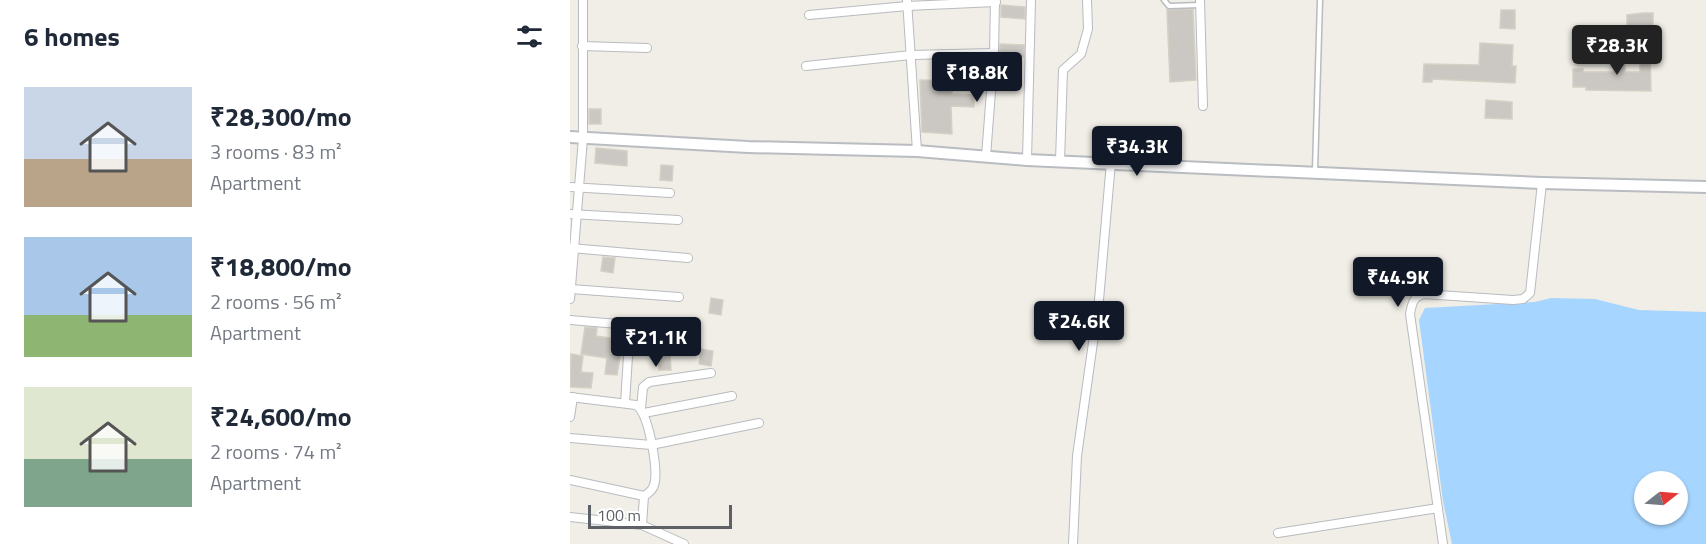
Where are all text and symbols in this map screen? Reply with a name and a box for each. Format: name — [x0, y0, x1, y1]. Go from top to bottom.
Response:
text: 6 homes — [24, 17, 120, 56]
icon: filters — [513, 20, 546, 53]
pin: ₹28.3K — [1568, 25, 1666, 76]
text: ₹28.3K — [1586, 29, 1648, 60]
pin: ₹18.8K — [928, 52, 1026, 103]
text: ₹18.8K — [946, 56, 1008, 87]
text: ₹28,300/mo — [210, 97, 352, 136]
icon: home — [72, 111, 144, 183]
pin: ₹34.3K — [1088, 126, 1186, 177]
text: ₹34.3K — [1106, 130, 1168, 161]
text: 3 rooms · 83 m² — [210, 136, 342, 167]
text: Apartment — [210, 167, 301, 198]
text: ₹18,800/mo — [210, 247, 352, 286]
pin: ₹44.9K — [1349, 257, 1447, 308]
icon: home — [72, 261, 144, 333]
text: ₹44.9K — [1367, 261, 1429, 292]
text: 2 rooms · 56 m² — [210, 286, 342, 317]
pin: ₹24.6K — [1030, 301, 1128, 352]
text: ₹24.6K — [1048, 305, 1110, 336]
text: Apartment — [210, 317, 301, 348]
pin: ₹21.1K — [607, 317, 705, 368]
text: ₹21.1K — [625, 321, 687, 352]
text: ₹24,600/mo — [210, 397, 352, 436]
icon: home — [72, 411, 144, 483]
text: 2 rooms · 74 m² — [210, 436, 342, 467]
text: Apartment — [210, 467, 301, 498]
north arrow — [1634, 471, 1688, 525]
map controls — [1634, 471, 1688, 525]
scale bar — [588, 502, 732, 530]
text: 100 m — [597, 503, 641, 527]

